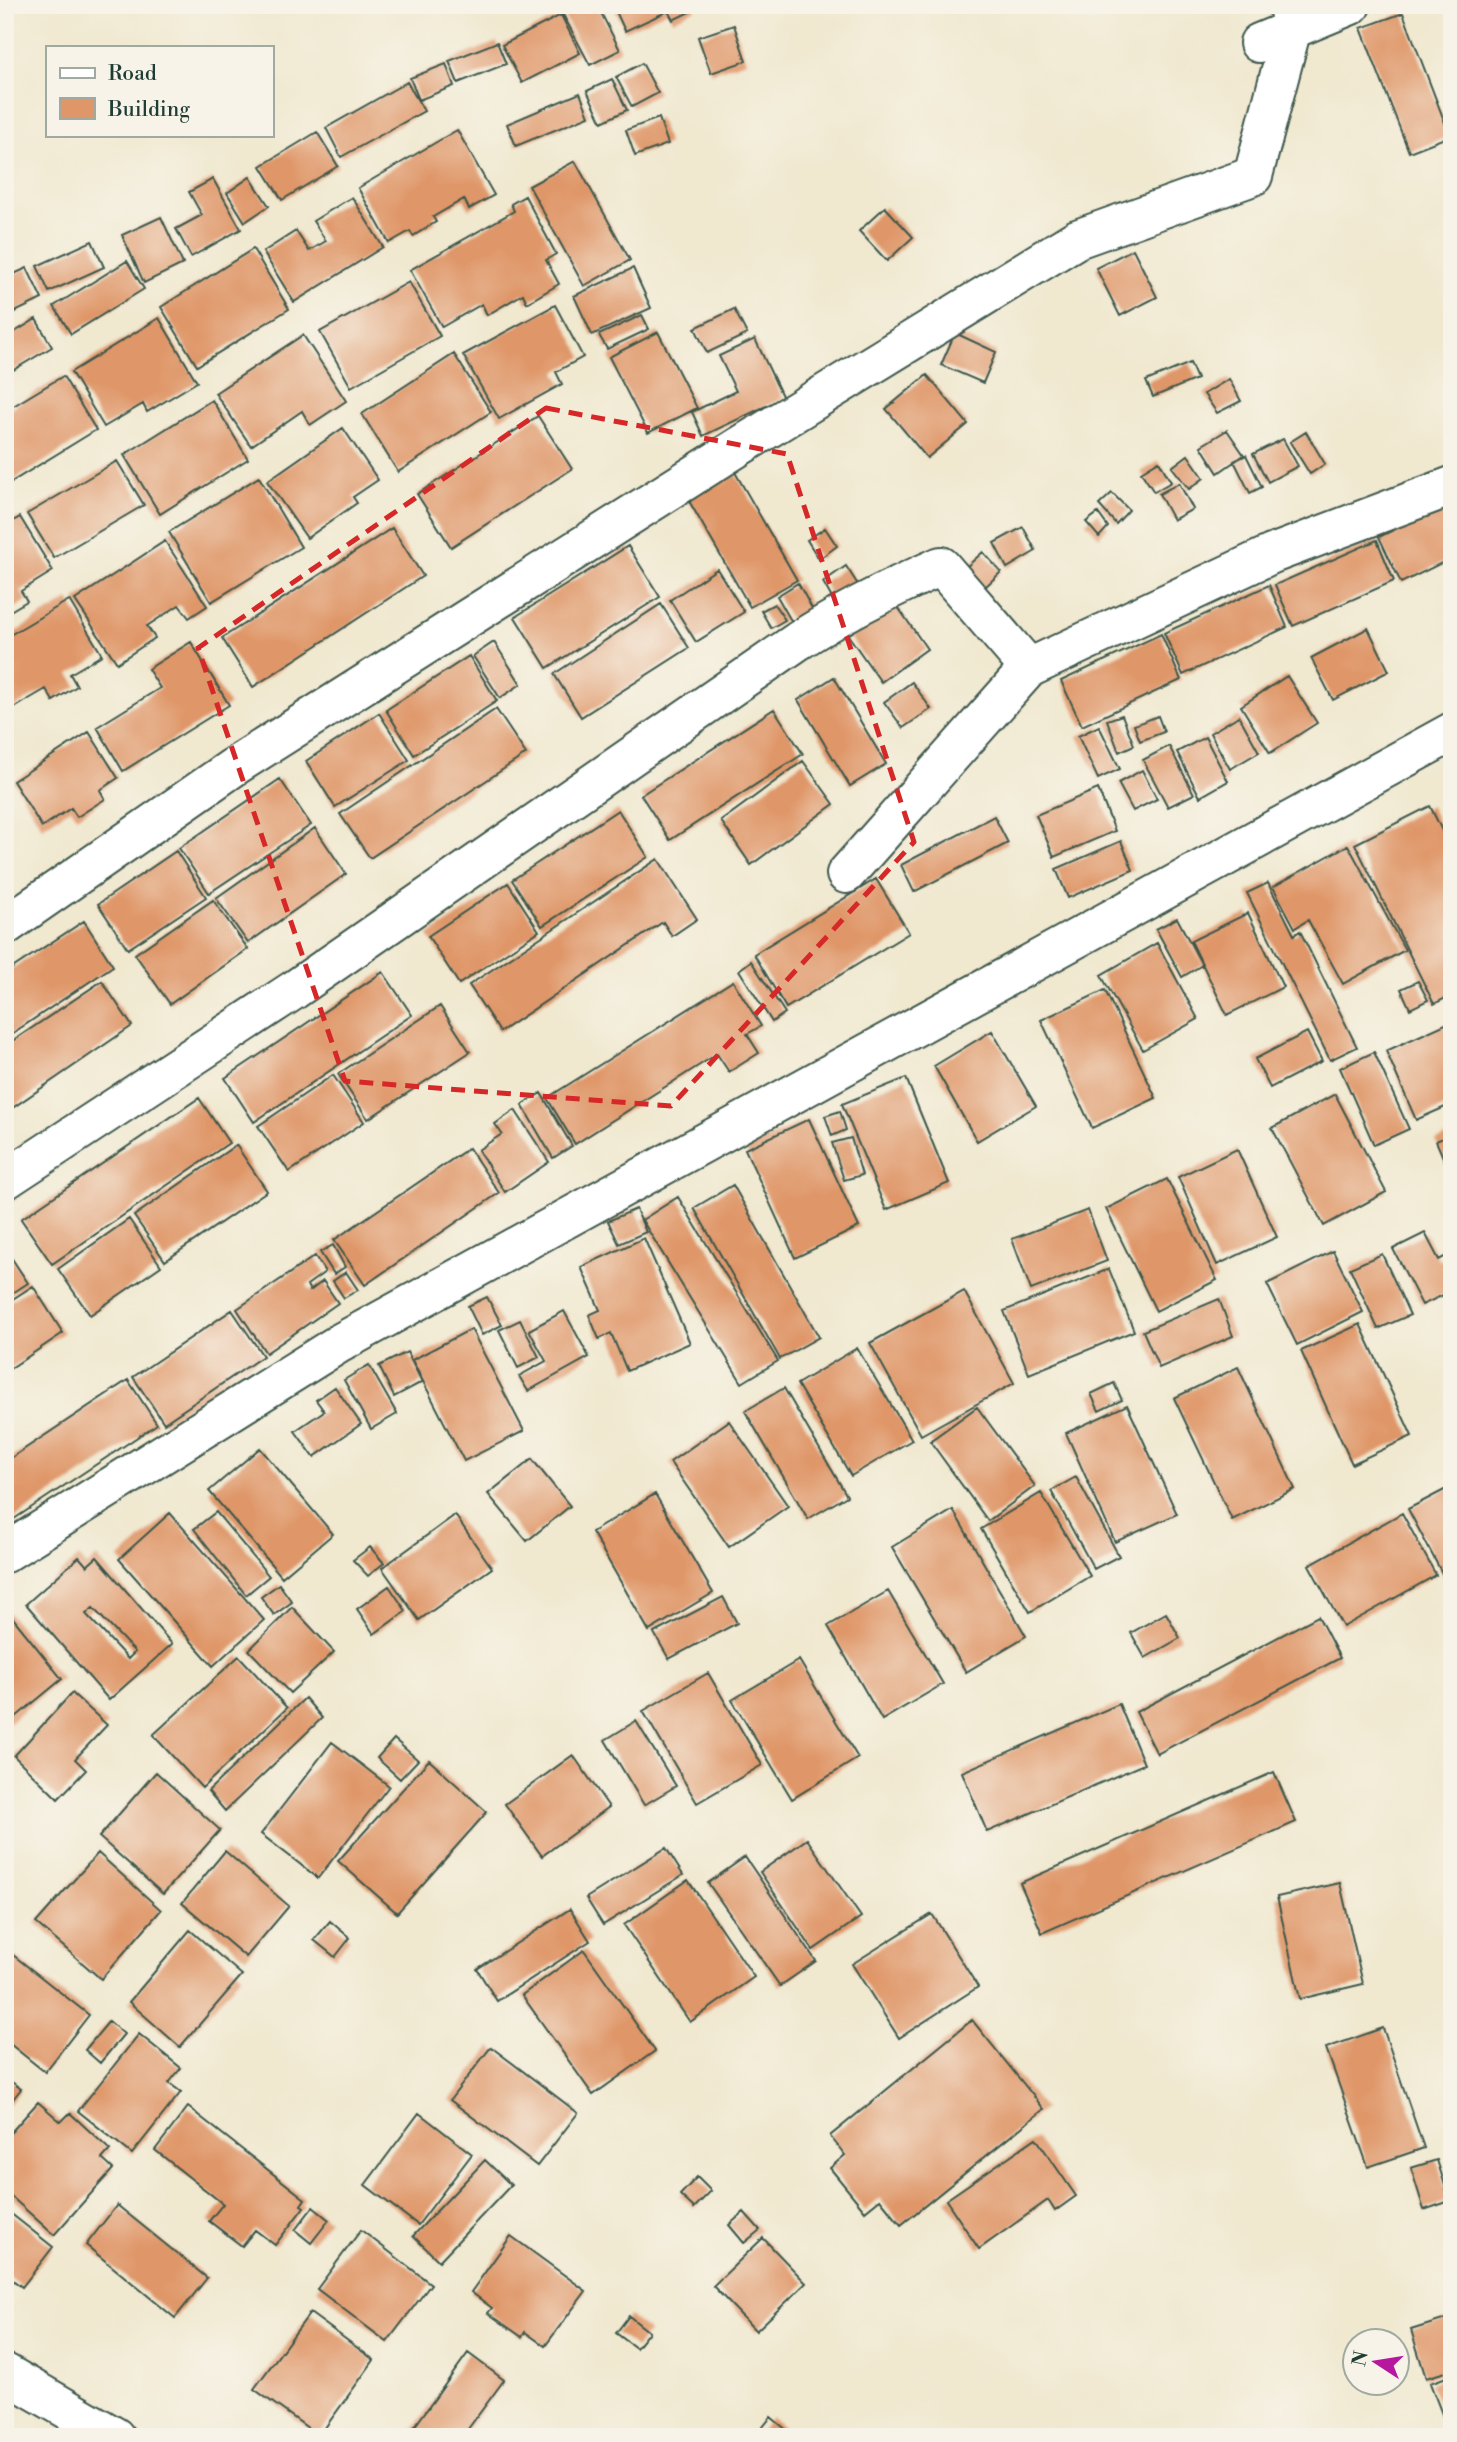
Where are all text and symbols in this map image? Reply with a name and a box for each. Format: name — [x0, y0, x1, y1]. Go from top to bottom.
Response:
legend — [46, 46, 273, 136]
text: Road — [108, 61, 157, 87]
text: Building — [107, 97, 190, 123]
north arrow — [1342, 2326, 1412, 2396]
text: N — [1347, 2349, 1374, 2369]

